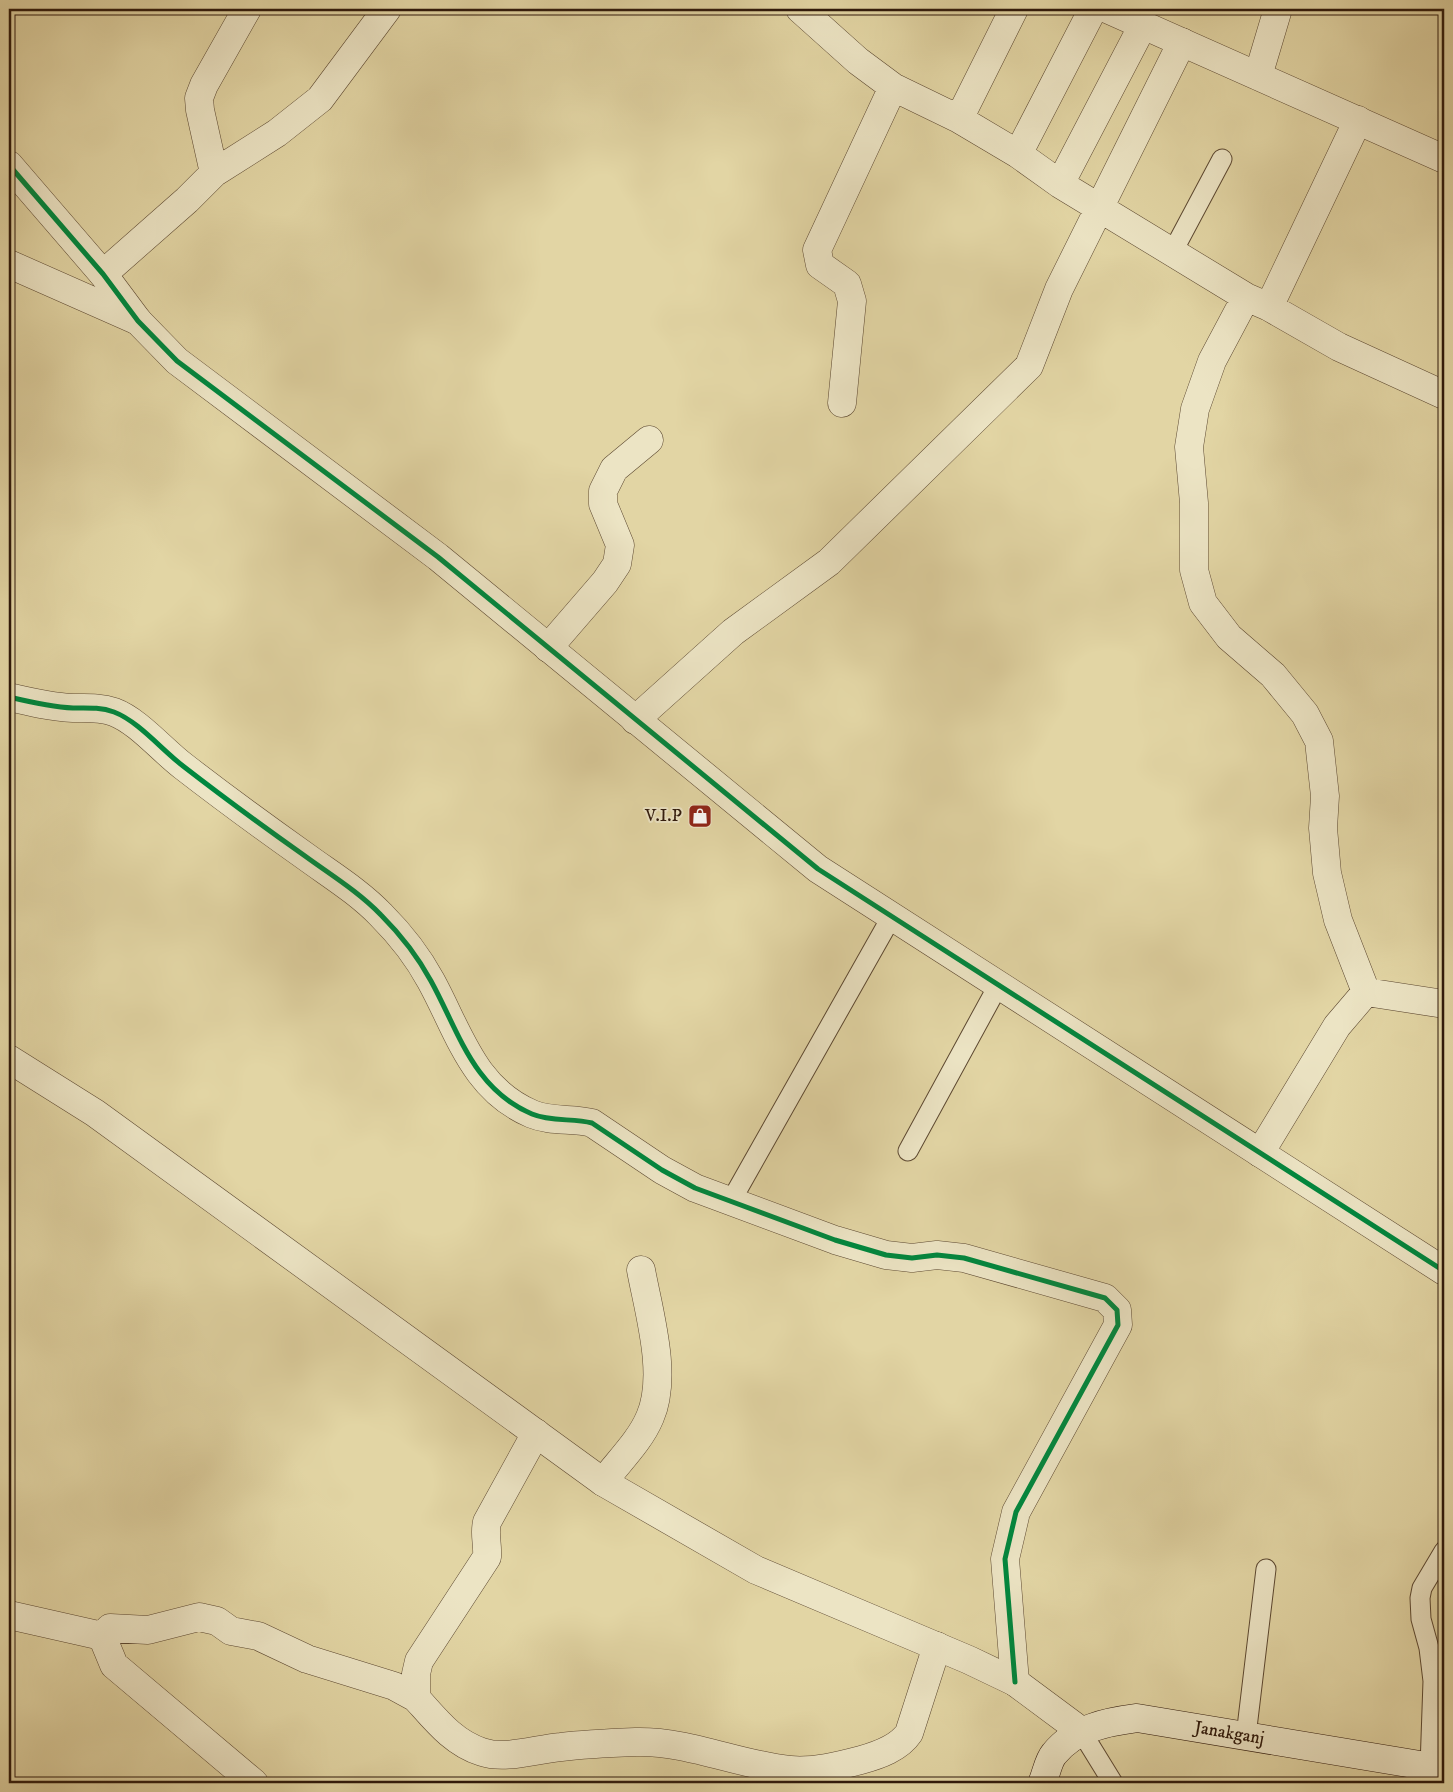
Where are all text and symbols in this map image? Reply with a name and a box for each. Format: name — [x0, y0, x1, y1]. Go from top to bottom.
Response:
shop icon: V.I.P — [687, 803, 713, 829]
place label: V.I.P — [644, 805, 682, 827]
street label: Janakganj — [1191, 1716, 1266, 1750]

